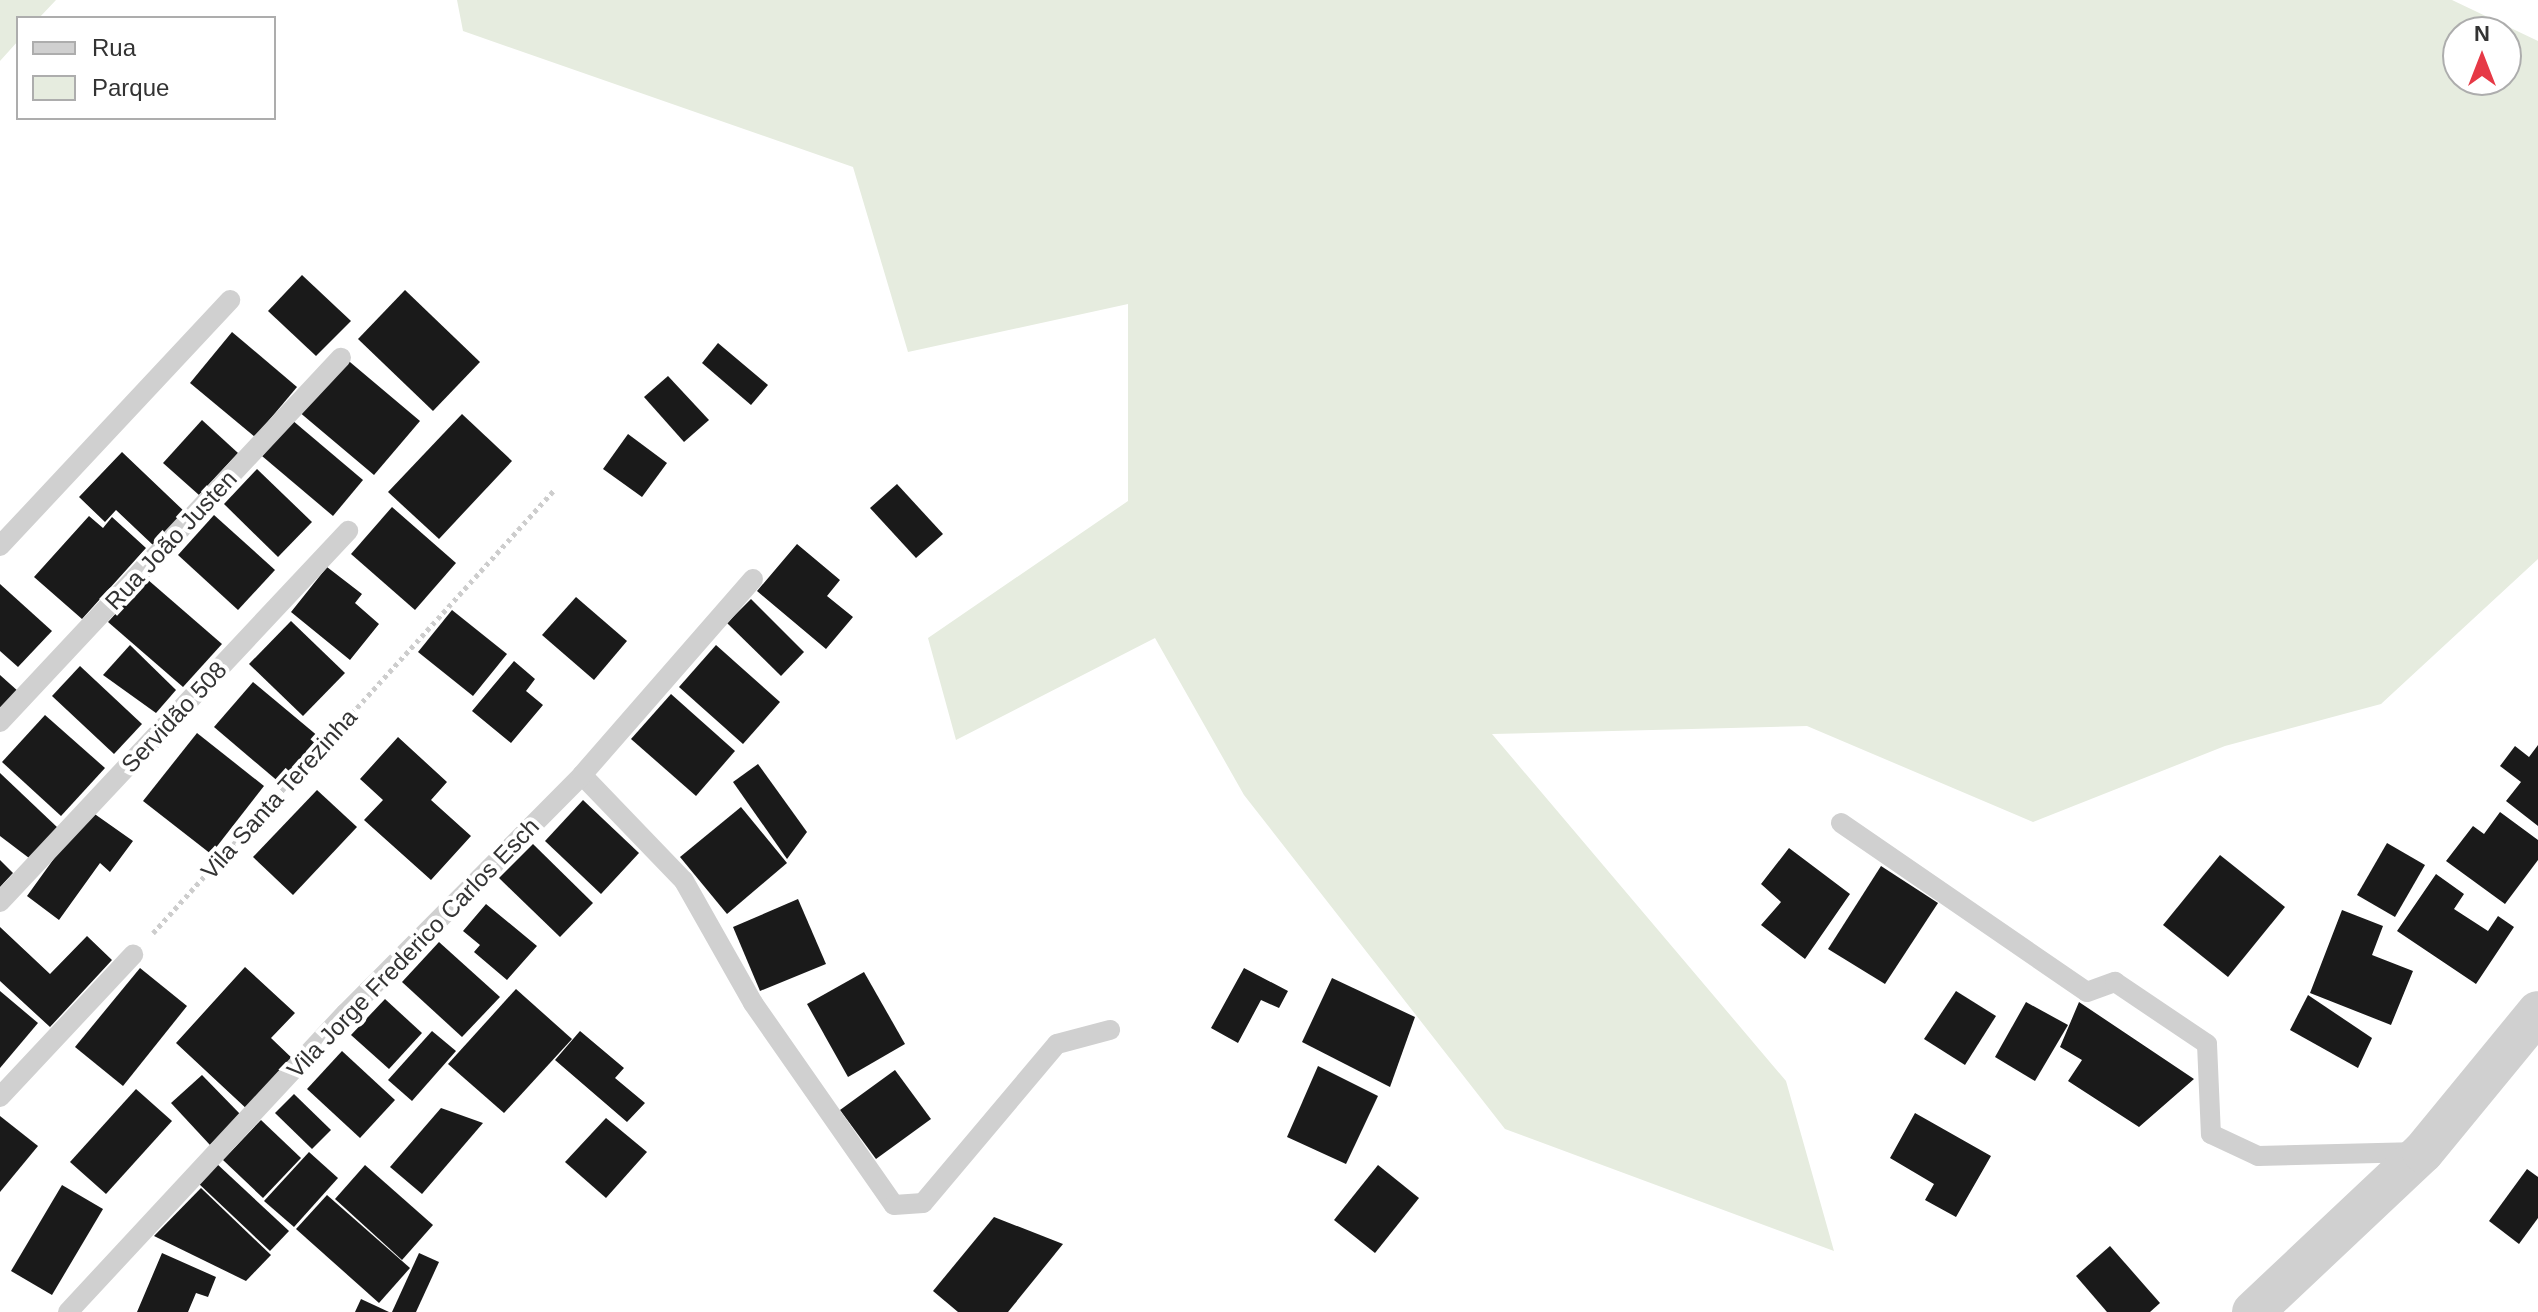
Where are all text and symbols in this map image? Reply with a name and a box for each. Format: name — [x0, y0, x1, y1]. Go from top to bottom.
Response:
legend — [16, 16, 276, 120]
north arrow — [2442, 16, 2522, 96]
text: N — [2474, 21, 2490, 46]
text: Rua — [92, 34, 136, 61]
text: Parque — [92, 74, 169, 101]
street label: Rua João Justen — [99, 464, 243, 616]
street label: Servidão 508 — [115, 655, 233, 779]
street label: Vila Santa Terezinha — [195, 703, 363, 885]
street label: Vila Jorge Frederico Carlos Esch — [281, 812, 545, 1084]

